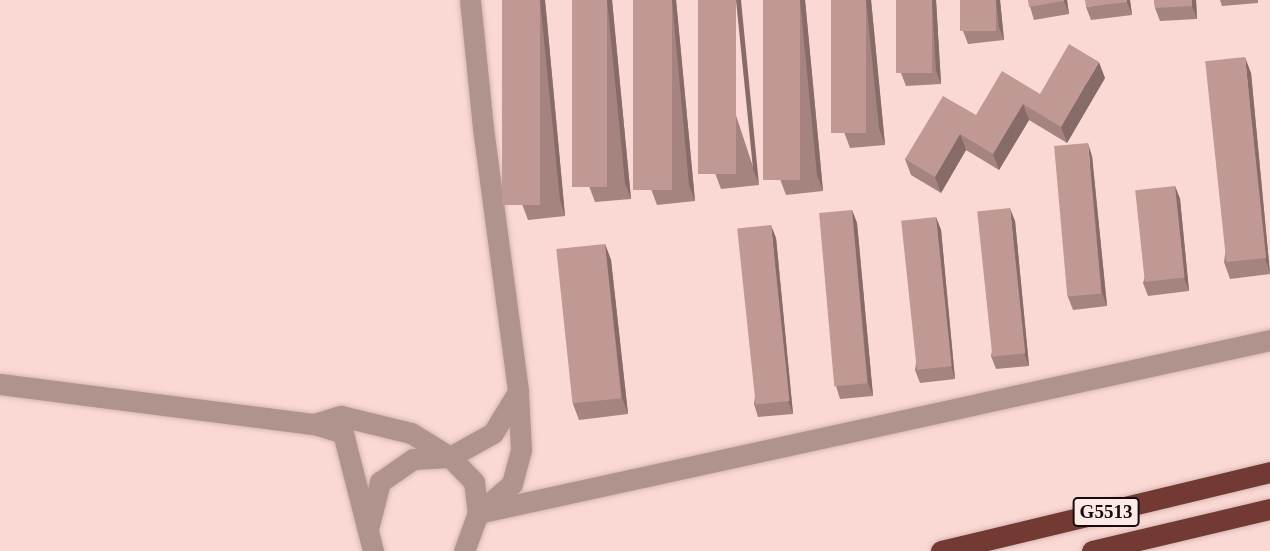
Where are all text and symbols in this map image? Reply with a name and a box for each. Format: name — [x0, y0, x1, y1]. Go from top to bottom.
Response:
road number: G5513 — [1071, 496, 1141, 527]

